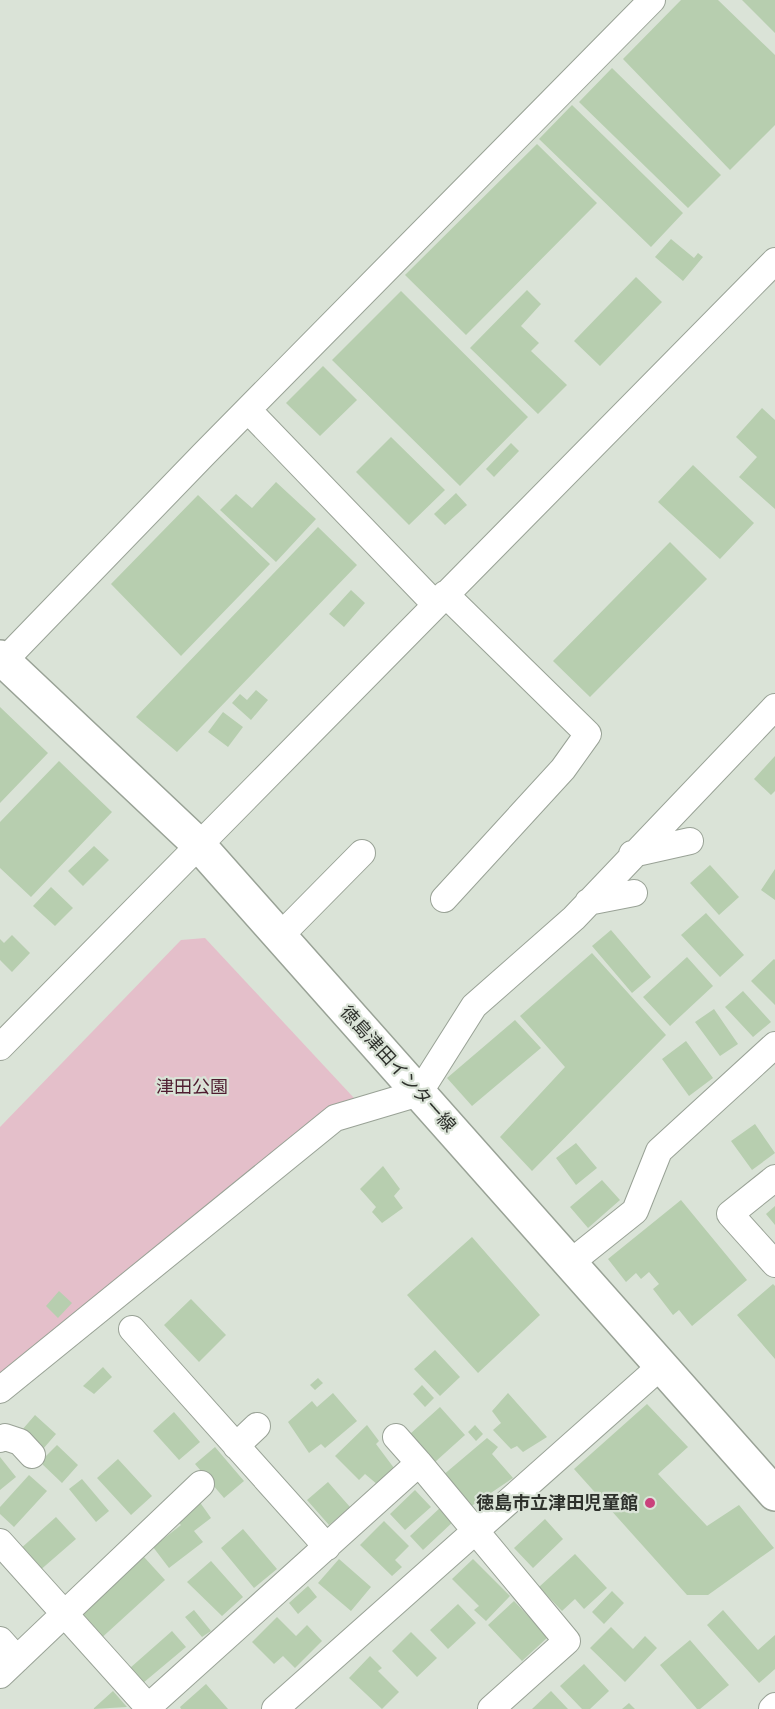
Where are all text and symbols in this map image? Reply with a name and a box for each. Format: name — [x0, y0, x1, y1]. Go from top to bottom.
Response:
street label: 徳島津田インター線 — [336, 1001, 461, 1136]
park label: 津田公園 — [156, 1075, 228, 1097]
place label: 徳島市立津田児童館 — [476, 1491, 638, 1513]
marker: 徳島市立津田児童館 — [643, 1496, 657, 1510]

